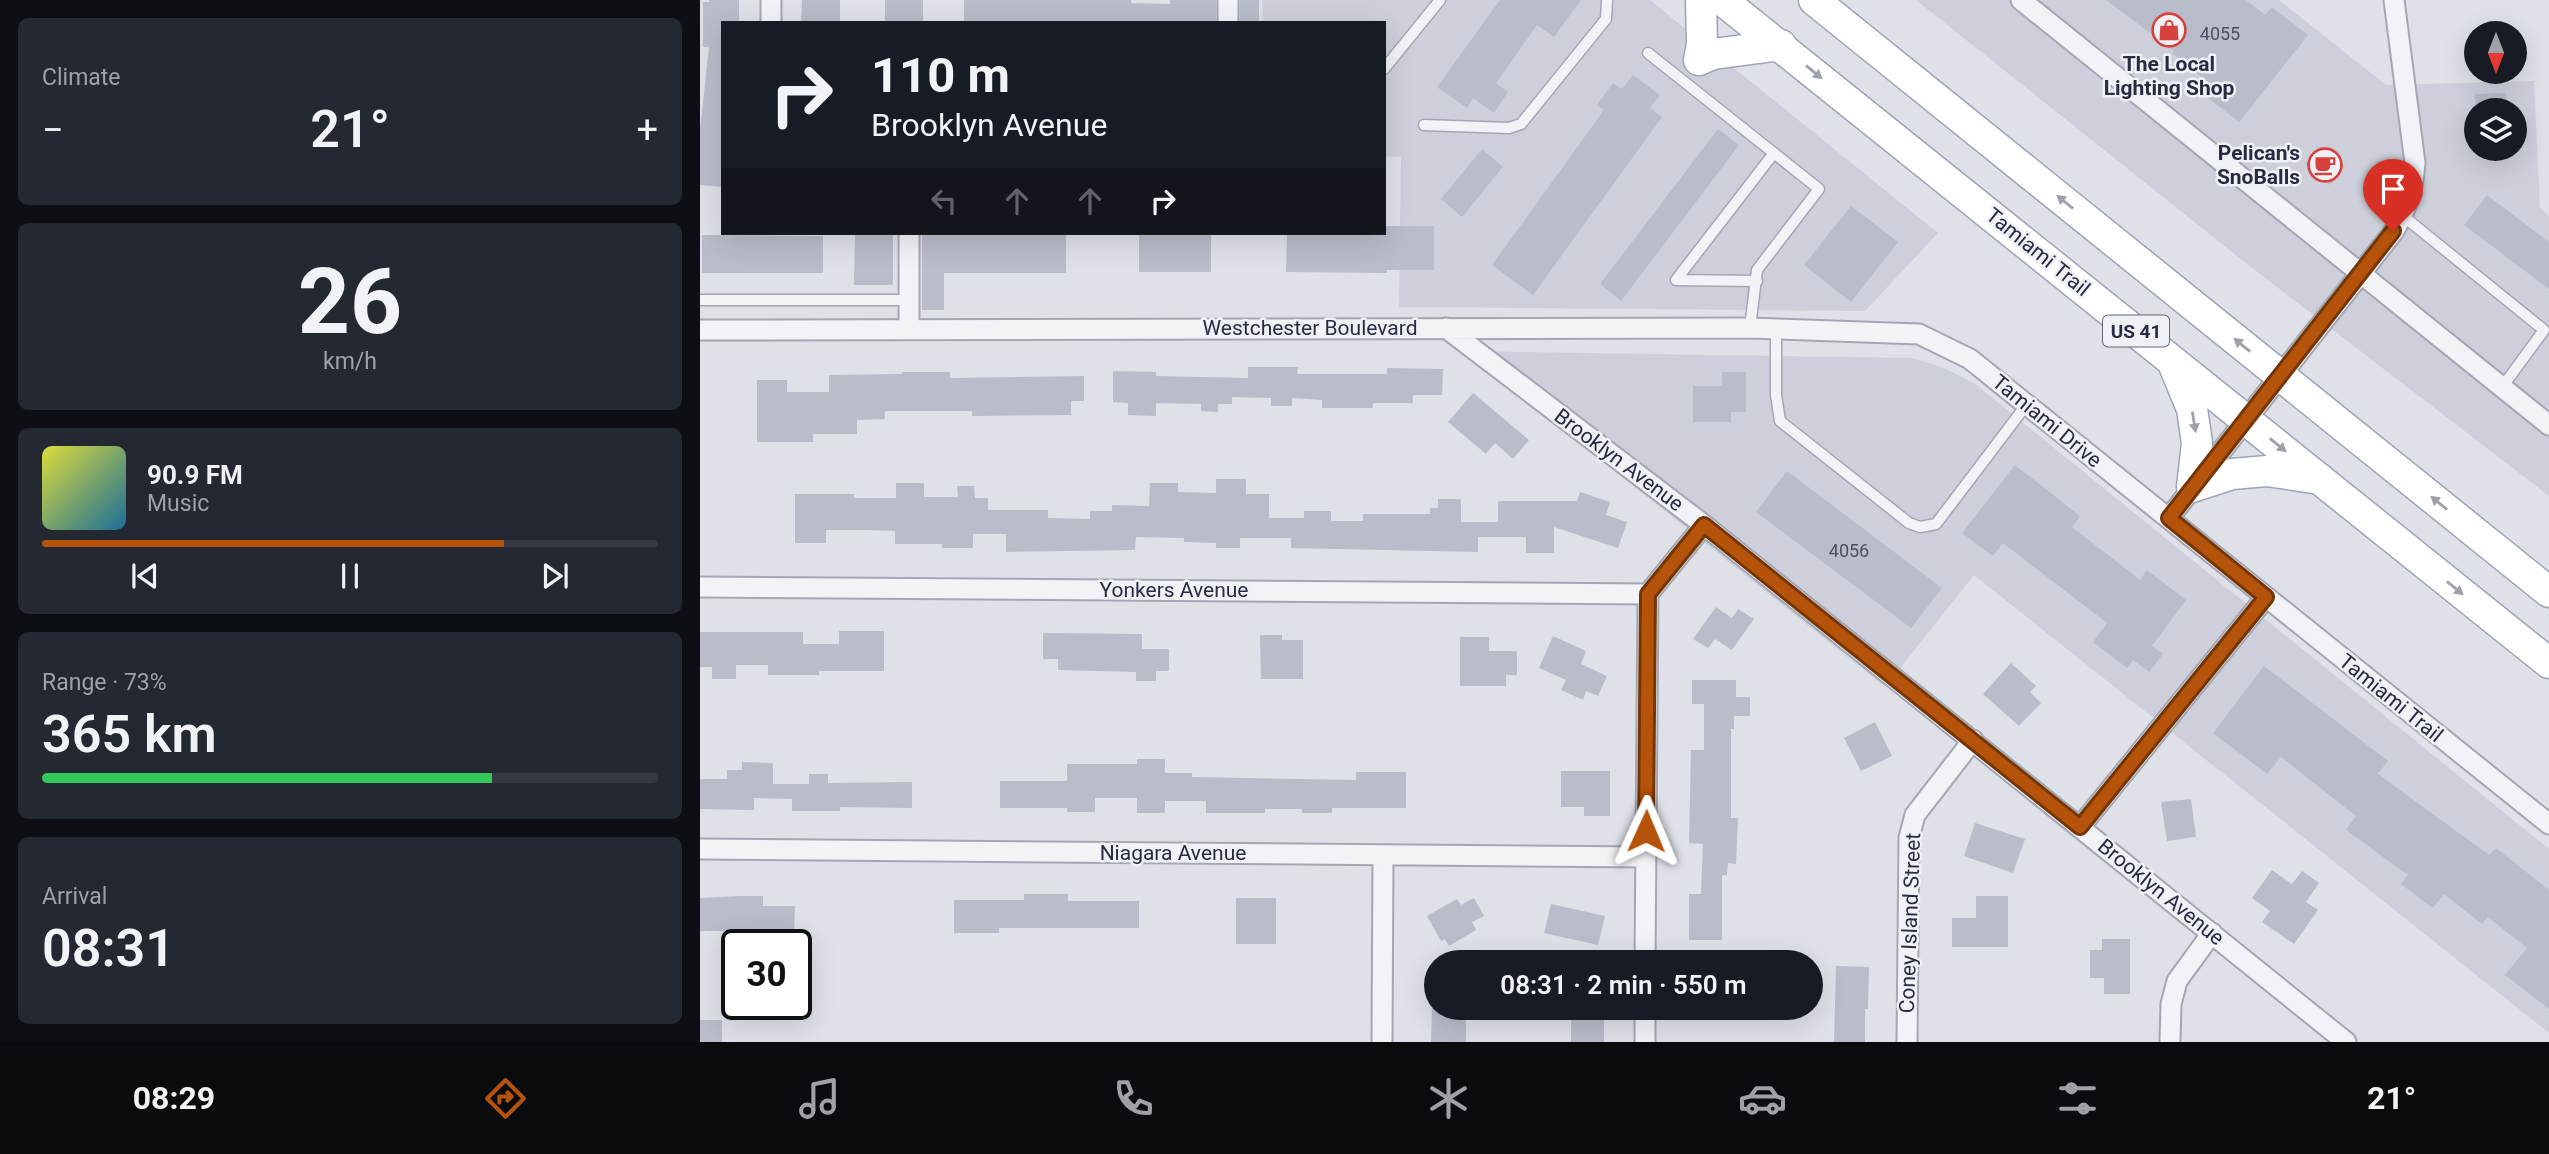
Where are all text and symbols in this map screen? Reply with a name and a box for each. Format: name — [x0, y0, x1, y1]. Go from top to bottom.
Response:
shop icon: The Local Lighting Shop — [2150, 11, 2188, 49]
north arrow — [2464, 21, 2527, 84]
map controls — [2464, 21, 2527, 161]
house number: 4055 — [2200, 23, 2240, 44]
text: 110 m — [871, 47, 1010, 104]
icon: right — [756, 49, 847, 140]
place label: The Local Lighting Shop — [2104, 52, 2235, 100]
text: Climate — [42, 64, 121, 91]
one-way arrow — [1805, 65, 1823, 80]
button: layers — [2464, 98, 2527, 161]
text: 21° — [310, 99, 390, 160]
text: Brooklyn Avenue — [871, 106, 1107, 144]
text: − — [42, 108, 64, 152]
text: + — [636, 108, 658, 152]
place label: Pelican's SnoBalls — [2217, 141, 2300, 189]
cafe icon: Pelican's SnoBalls — [2306, 146, 2344, 184]
pin — [2363, 159, 2423, 231]
icon: arrive — [2374, 170, 2412, 208]
icon: left — [925, 182, 963, 220]
icon: ahead — [998, 182, 1036, 220]
icon: ahead — [1071, 182, 1109, 220]
icon: right — [1144, 182, 1182, 220]
one-way arrow — [2057, 195, 2075, 210]
street label: Tamiami Trail — [1981, 203, 2095, 301]
text: 26 — [298, 249, 402, 355]
street label: Westchester Boulevard — [1203, 316, 1417, 340]
road number: US 41 — [2103, 316, 2169, 346]
one-way arrow — [2234, 338, 2251, 353]
text: km/h — [323, 348, 377, 375]
street label: Tamiami Drive — [1988, 370, 2106, 472]
street label: Brooklyn Avenue — [1550, 404, 1688, 516]
one-way arrow — [2189, 411, 2200, 433]
one-way arrow — [2269, 437, 2287, 452]
text: 90.9 FM — [147, 460, 243, 490]
text: Music — [147, 490, 209, 517]
one-way arrow — [2430, 496, 2447, 511]
house number: 4056 — [1829, 540, 1869, 561]
icon: previous — [126, 557, 164, 595]
icon: pause — [331, 557, 369, 595]
icon: next — [536, 557, 574, 595]
street label: Yonkers Avenue — [1100, 578, 1248, 602]
one-way arrow — [2446, 580, 2464, 595]
street label: Tamiami Trail — [2334, 649, 2448, 747]
text: Range · 73% — [42, 669, 167, 696]
text: 365 km — [42, 704, 217, 765]
position arrow — [1609, 794, 1683, 868]
street label: Coney Island Street — [1895, 832, 1925, 1014]
street label: Brooklyn Avenue — [2093, 834, 2229, 950]
street label: Niagara Avenue — [1100, 841, 1246, 865]
text: Arrival — [42, 883, 107, 910]
text: 08:31 — [42, 918, 175, 979]
speed limit sign: 30 — [721, 929, 812, 1020]
text: 08:31 · 2 min · 550 m — [1500, 970, 1747, 1000]
icon: directions — [481, 1074, 530, 1123]
icon: music — [795, 1074, 844, 1123]
icon: phone — [1109, 1074, 1158, 1123]
icon: climate — [1424, 1074, 1473, 1123]
icon: car — [1738, 1074, 1787, 1123]
icon: filters — [2053, 1074, 2102, 1123]
text: 08:29 — [133, 1079, 215, 1117]
text: 21° — [2367, 1079, 2416, 1117]

